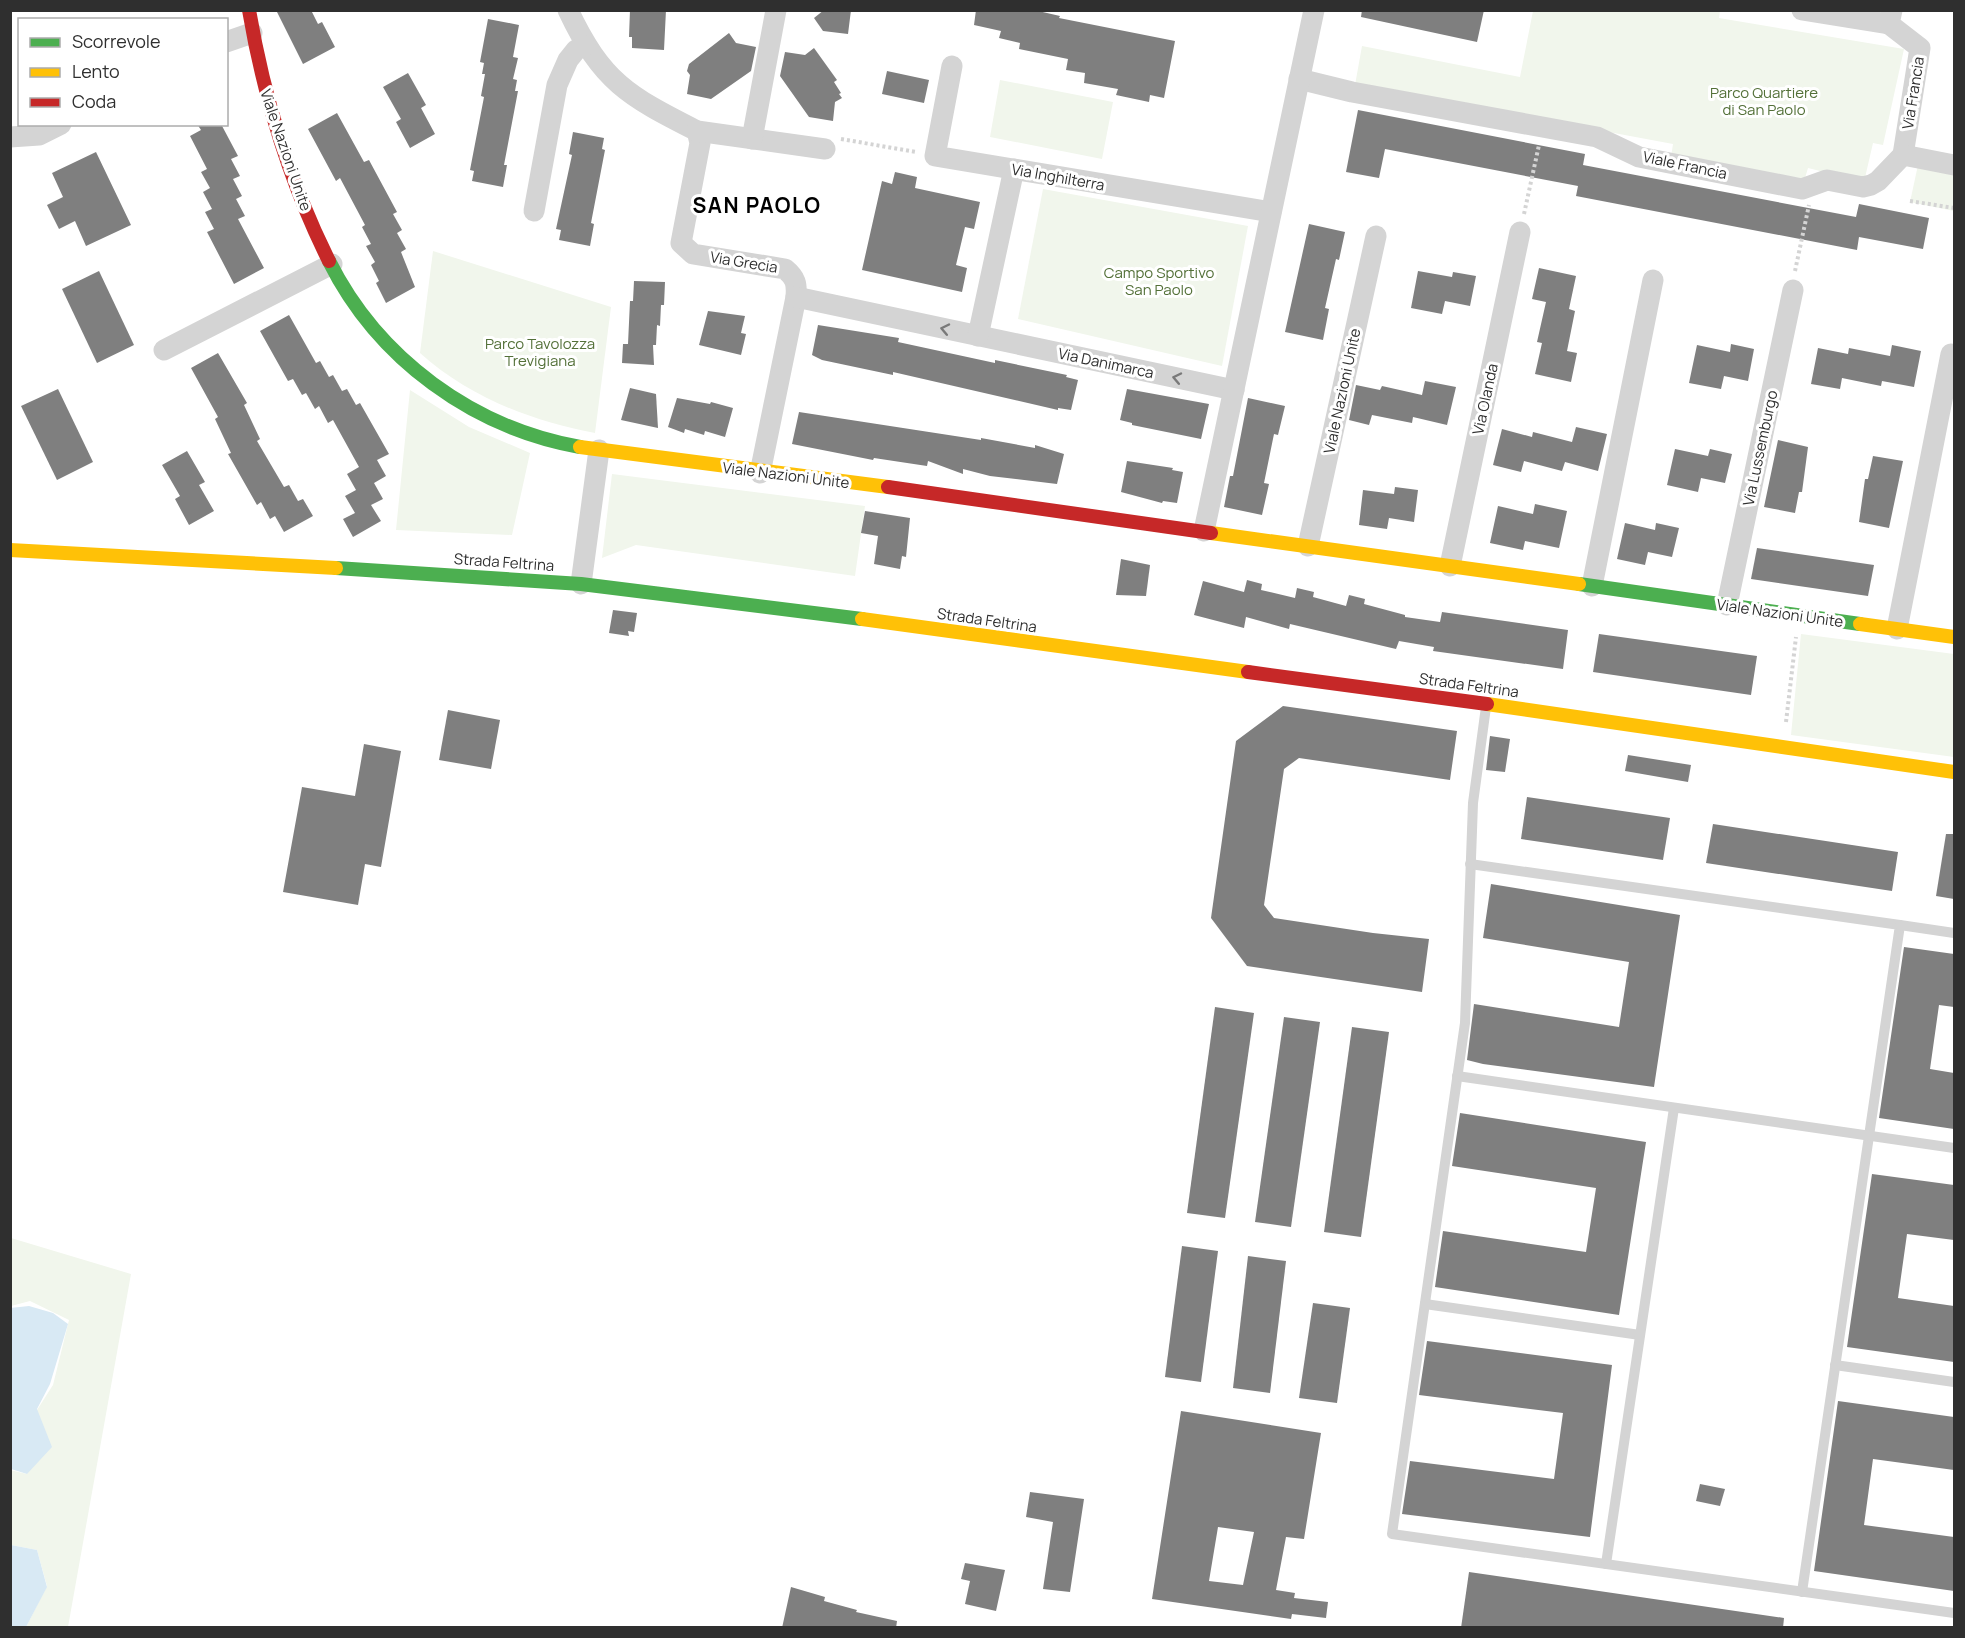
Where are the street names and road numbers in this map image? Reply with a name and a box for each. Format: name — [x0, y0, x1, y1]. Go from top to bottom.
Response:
street label: Via Francia — [1897, 55, 1929, 131]
street label: Viale Nazioni Unite — [255, 86, 317, 214]
street label: Viale Francia — [1641, 146, 1729, 184]
street label: Via Inghilterra — [1010, 158, 1106, 196]
street label: Via Grecia — [709, 246, 779, 278]
street label: Viale Nazioni Unite — [1318, 326, 1366, 456]
street label: Via Danimarca — [1056, 343, 1156, 383]
street label: Via Olanda — [1467, 361, 1503, 437]
street label: Via Lussemburgo — [1737, 388, 1783, 508]
street label: Viale Nazioni Unite — [721, 457, 851, 493]
street label: Strada Feltrina — [453, 548, 555, 576]
street label: Viale Nazioni Unite — [1715, 594, 1845, 632]
street label: Strada Feltrina — [936, 603, 1038, 637]
street label: Strada Feltrina — [1418, 668, 1520, 702]

